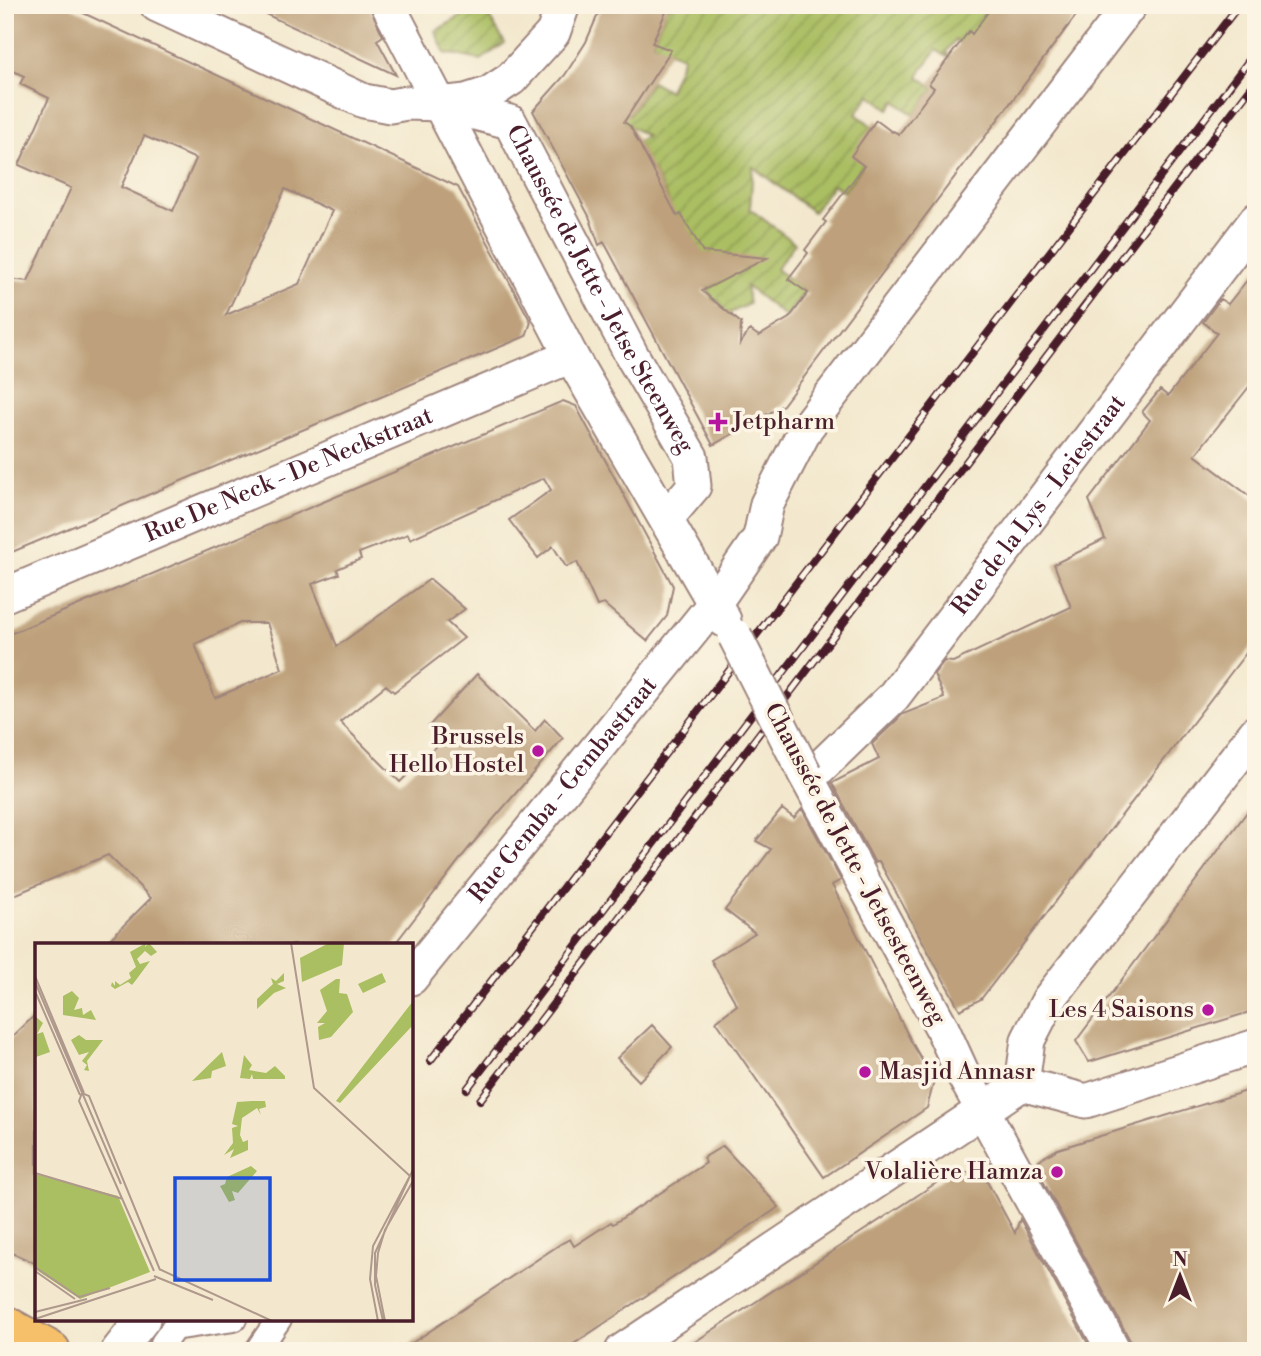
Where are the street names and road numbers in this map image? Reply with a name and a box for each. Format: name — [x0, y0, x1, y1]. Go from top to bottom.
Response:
street label: Chaussée de Jette - Jetse Steenweg — [499, 120, 701, 459]
street label: Rue de la Lys - Leiestraat — [945, 389, 1133, 622]
street label: Rue De Neck - De Neckstraat — [140, 401, 438, 549]
street label: Rue Gemba - Gembastraat — [463, 670, 664, 909]
street label: Chaussée de Jette - Jetsesteenweg — [757, 698, 953, 1031]

